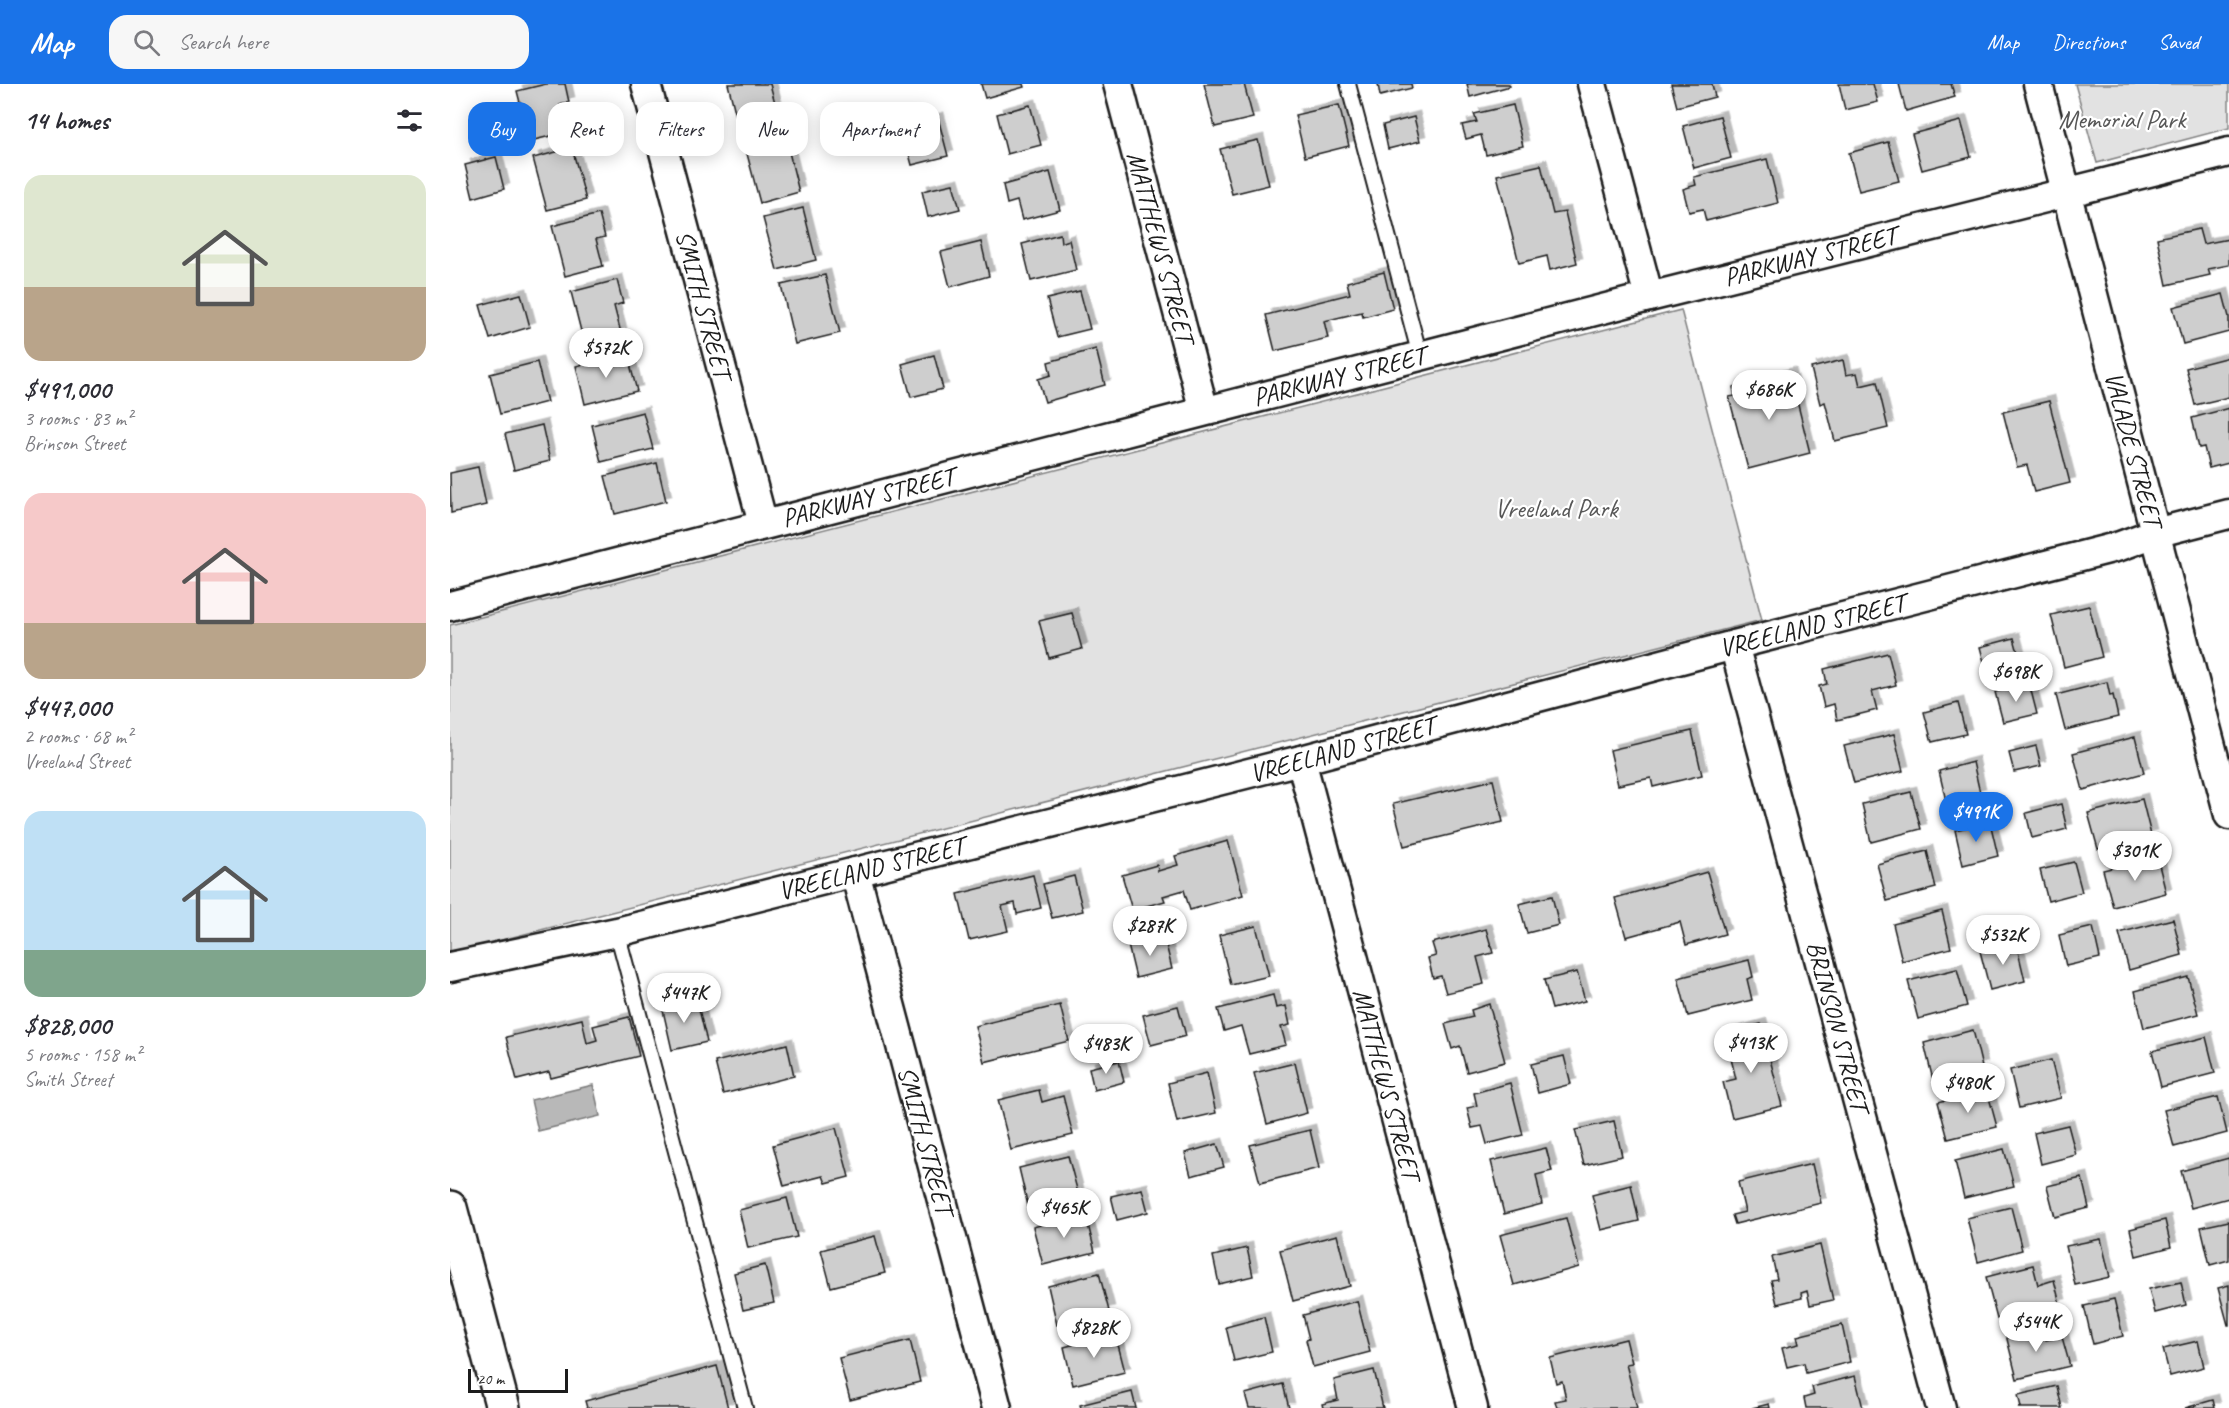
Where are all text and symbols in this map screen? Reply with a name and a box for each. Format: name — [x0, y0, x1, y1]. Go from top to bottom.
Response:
search box — [109, 15, 529, 69]
text: Map — [30, 25, 73, 60]
icon: search — [130, 26, 163, 59]
text: Search here — [178, 28, 268, 56]
text: Map — [1987, 29, 2019, 55]
text: Directions — [2052, 29, 2125, 55]
text: Saved — [2158, 29, 2199, 55]
chip: Buy — [468, 102, 536, 156]
chip: Rent — [548, 102, 624, 156]
chip: Filters — [636, 102, 724, 156]
chip: New — [736, 102, 808, 156]
chip: Apartment — [820, 102, 940, 156]
park label: Memorial Park — [2058, 103, 2187, 136]
text: 14 homes — [24, 104, 109, 137]
icon: filters — [393, 104, 426, 137]
street label: MATTHEWS STREET — [1119, 148, 1203, 351]
icon: home — [171, 214, 279, 322]
street label: PARKWAY STREET — [1721, 217, 1907, 294]
street label: SMITH STREET — [668, 227, 741, 387]
pin: $572K — [564, 328, 648, 379]
text: $572K — [583, 335, 629, 360]
street label: PARKWAY STREET — [1250, 337, 1436, 414]
street label: VALADE STREET — [2097, 368, 2171, 535]
pin: $686K — [1727, 370, 1811, 421]
text: $491,000 — [24, 373, 111, 406]
text: $686K — [1746, 377, 1793, 402]
text: 3 rooms · 83 m² — [24, 406, 132, 431]
text: Brinson Street — [24, 431, 125, 456]
street label: PARKWAY STREET — [779, 458, 965, 535]
park label: Vreeland Park — [1495, 492, 1620, 525]
icon: home — [171, 532, 279, 640]
street label: VREELAND STREET — [1716, 585, 1915, 665]
pin: $698K — [1974, 652, 2058, 703]
text: $698K — [1993, 659, 2039, 684]
text: $447,000 — [24, 691, 111, 724]
street label: VREELAND STREET — [1246, 707, 1445, 790]
text: 2 rooms · 68 m² — [24, 724, 132, 749]
text: Vreeland Street — [24, 749, 130, 774]
pin: $491K — [1934, 792, 2018, 843]
text: $491K — [1953, 799, 1999, 824]
street label: VREELAND STREET — [775, 828, 974, 908]
pin: $301K — [2093, 831, 2177, 882]
text: $301K — [2112, 838, 2158, 863]
icon: home — [171, 850, 279, 958]
pin: $287K — [1108, 906, 1192, 957]
text: $287K — [1127, 913, 1173, 938]
pin: $532K — [1961, 915, 2045, 966]
text: $532K — [1980, 922, 2026, 947]
street label: BRINSON STREET — [1799, 937, 1878, 1122]
pin: $447K — [642, 973, 726, 1024]
text: $447K — [661, 980, 707, 1005]
street label: MATTHEWS STREET — [1345, 985, 1429, 1188]
text: $828,000 — [24, 1009, 111, 1042]
pin: $413K — [1709, 1023, 1793, 1074]
pin: $483K — [1064, 1024, 1148, 1075]
text: $413K — [1728, 1030, 1774, 1055]
text: $483K — [1083, 1031, 1129, 1056]
text: 5 rooms · 158 m² — [24, 1042, 141, 1067]
street label: SMITH STREET — [890, 1063, 963, 1223]
pin: $480K — [1926, 1063, 2010, 1114]
text: Smith Street — [24, 1067, 112, 1092]
text: $480K — [1945, 1070, 1991, 1095]
pin: $465K — [1022, 1188, 1106, 1239]
text: $465K — [1041, 1195, 1087, 1220]
pin: $544K — [1994, 1302, 2078, 1353]
pin: $828K — [1052, 1308, 1136, 1359]
text: $544K — [2013, 1309, 2059, 1334]
text: $828K — [1071, 1315, 1117, 1340]
scale bar — [468, 1366, 568, 1394]
text: 20 m — [477, 1369, 504, 1389]

